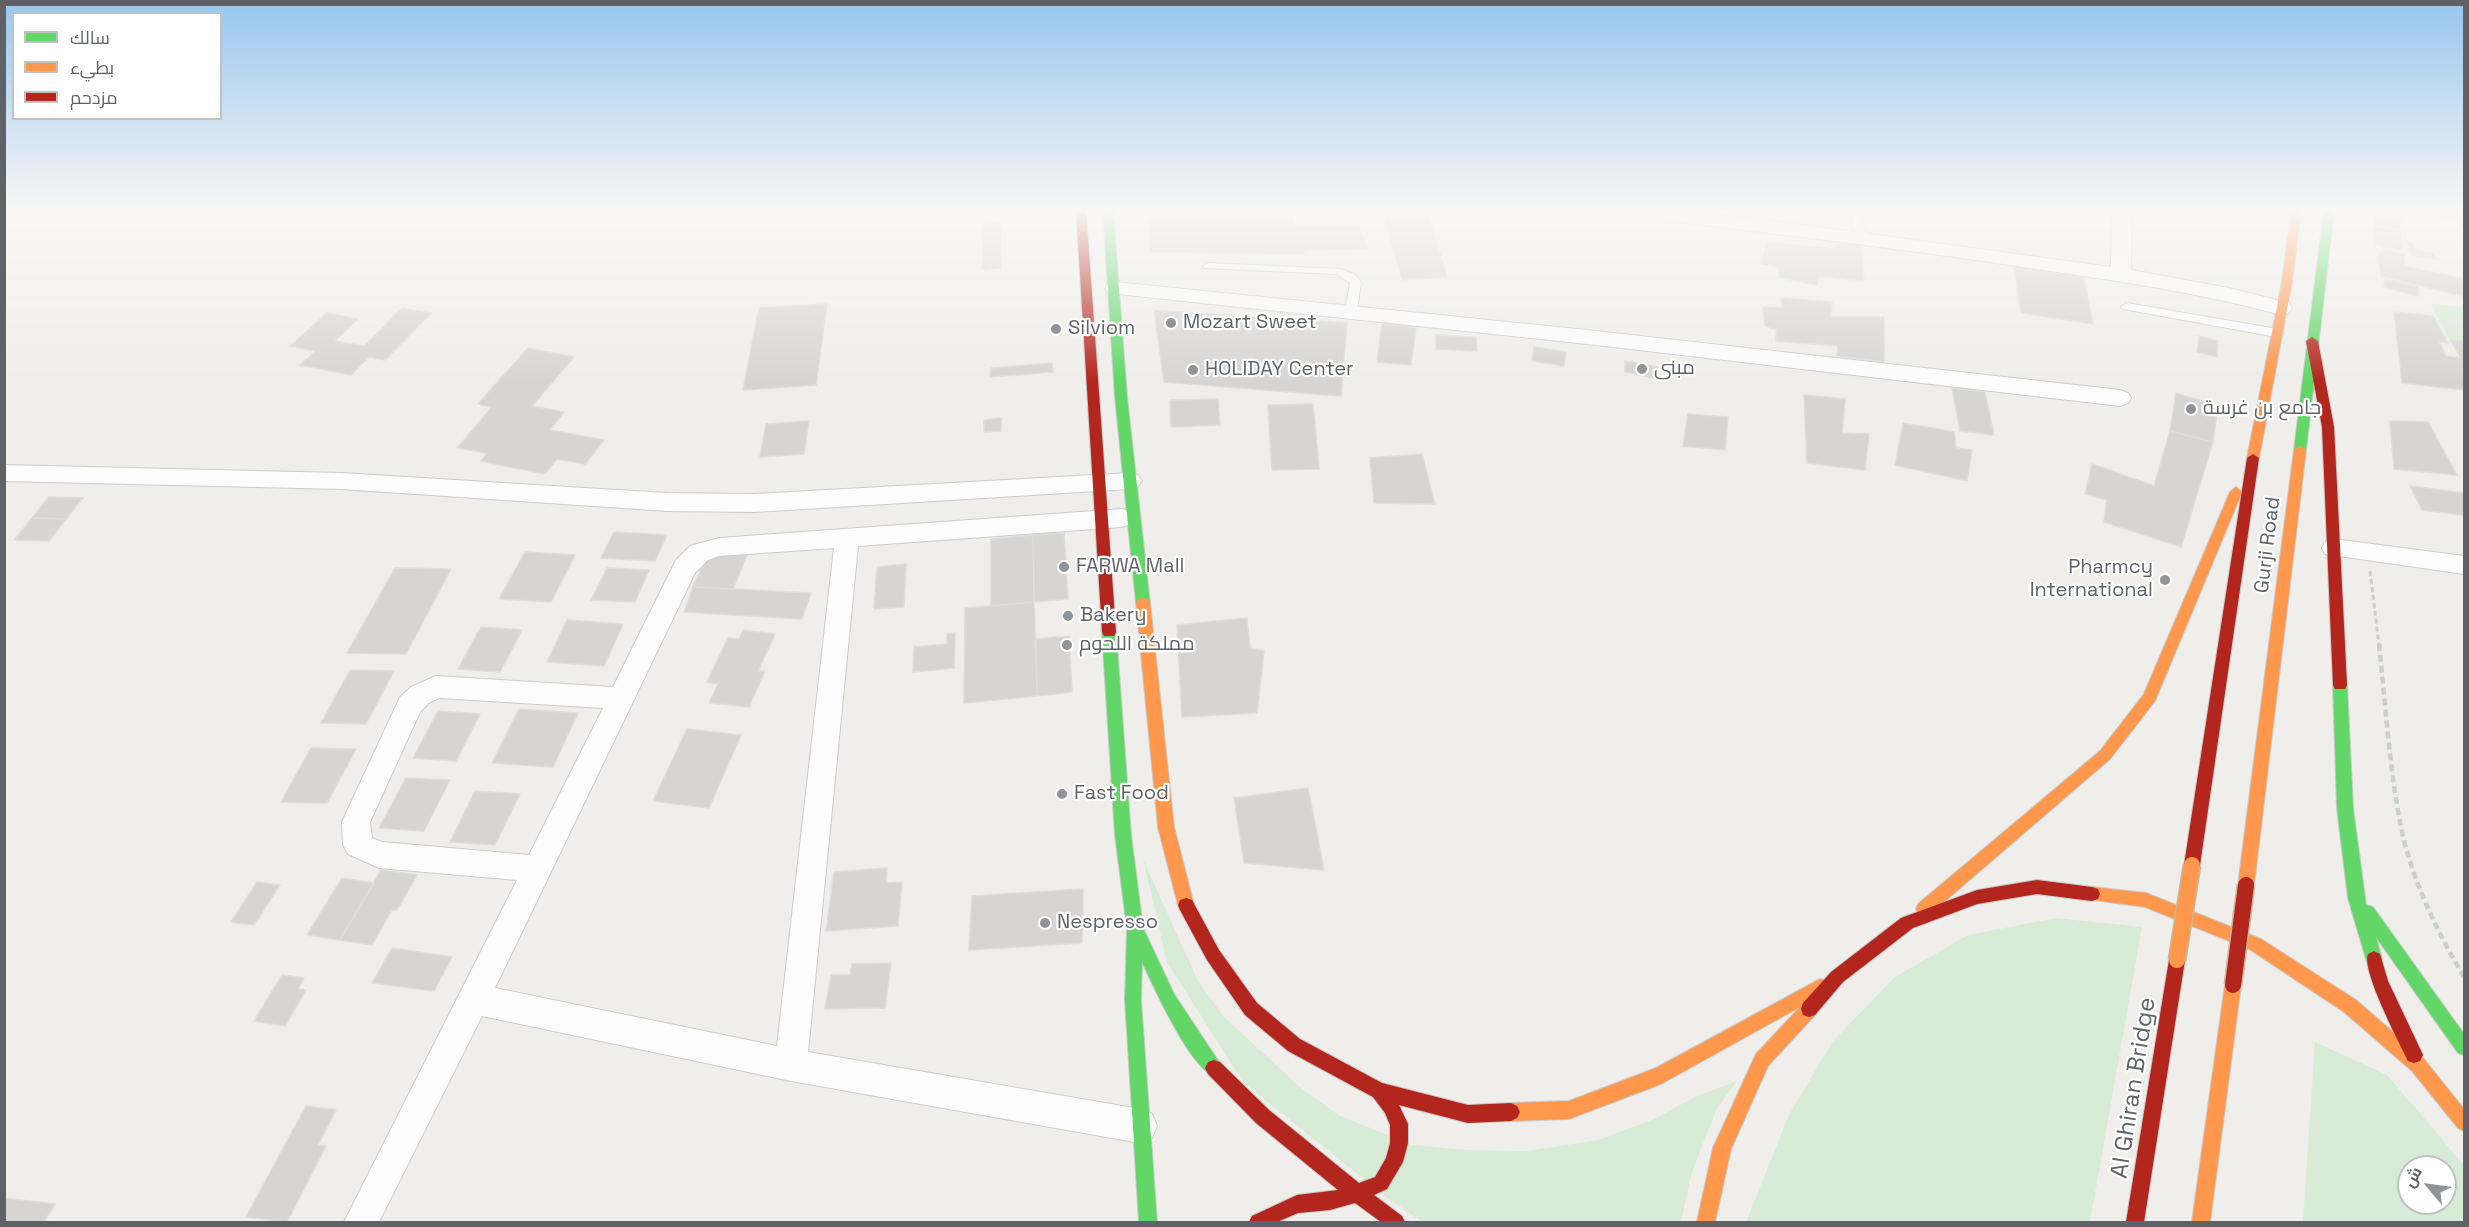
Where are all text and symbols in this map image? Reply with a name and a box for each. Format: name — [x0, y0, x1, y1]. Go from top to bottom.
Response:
legend — [12, 12, 222, 120]
text: سالك — [70, 26, 110, 49]
text: بطيء — [70, 56, 114, 79]
text: مزدحم — [70, 86, 118, 109]
place label: Mozart Sweet — [1183, 311, 1317, 335]
marker: Mozart Sweet — [1164, 316, 1178, 330]
place label: Silviom — [1068, 317, 1135, 341]
marker: Silviom — [1049, 322, 1063, 336]
place label: مبنى — [1654, 357, 1695, 381]
place label: HOLIDAY Center — [1205, 358, 1354, 382]
marker: مبنى — [1635, 362, 1649, 376]
marker: HOLIDAY Center — [1186, 363, 1200, 377]
place label: جامع بن غرسة — [2203, 397, 2321, 421]
marker: جامع بن غرسة — [2184, 402, 2198, 416]
street label: Gurji Road — [2250, 495, 2286, 595]
place label: FARWA Mall — [1076, 555, 1184, 579]
place label: Pharmcy International — [2030, 556, 2153, 603]
marker: FARWA Mall — [1057, 560, 1071, 574]
marker: Pharmcy International — [2158, 573, 2172, 587]
place label: Bakery — [1080, 604, 1147, 628]
marker: Bakery — [1061, 609, 1075, 623]
place label: مملكة اللحوم — [1079, 633, 1194, 657]
marker: مملكة اللحوم — [1060, 638, 1074, 652]
place label: Fast Food — [1074, 782, 1169, 806]
marker: Fast Food — [1055, 787, 1069, 801]
place label: Nespresso — [1057, 911, 1158, 935]
marker: Nespresso — [1038, 916, 1052, 930]
street label: Al Ghiran Bridge — [2105, 995, 2163, 1181]
north arrow — [2397, 1155, 2457, 1215]
text: ش — [2398, 1163, 2427, 1191]

